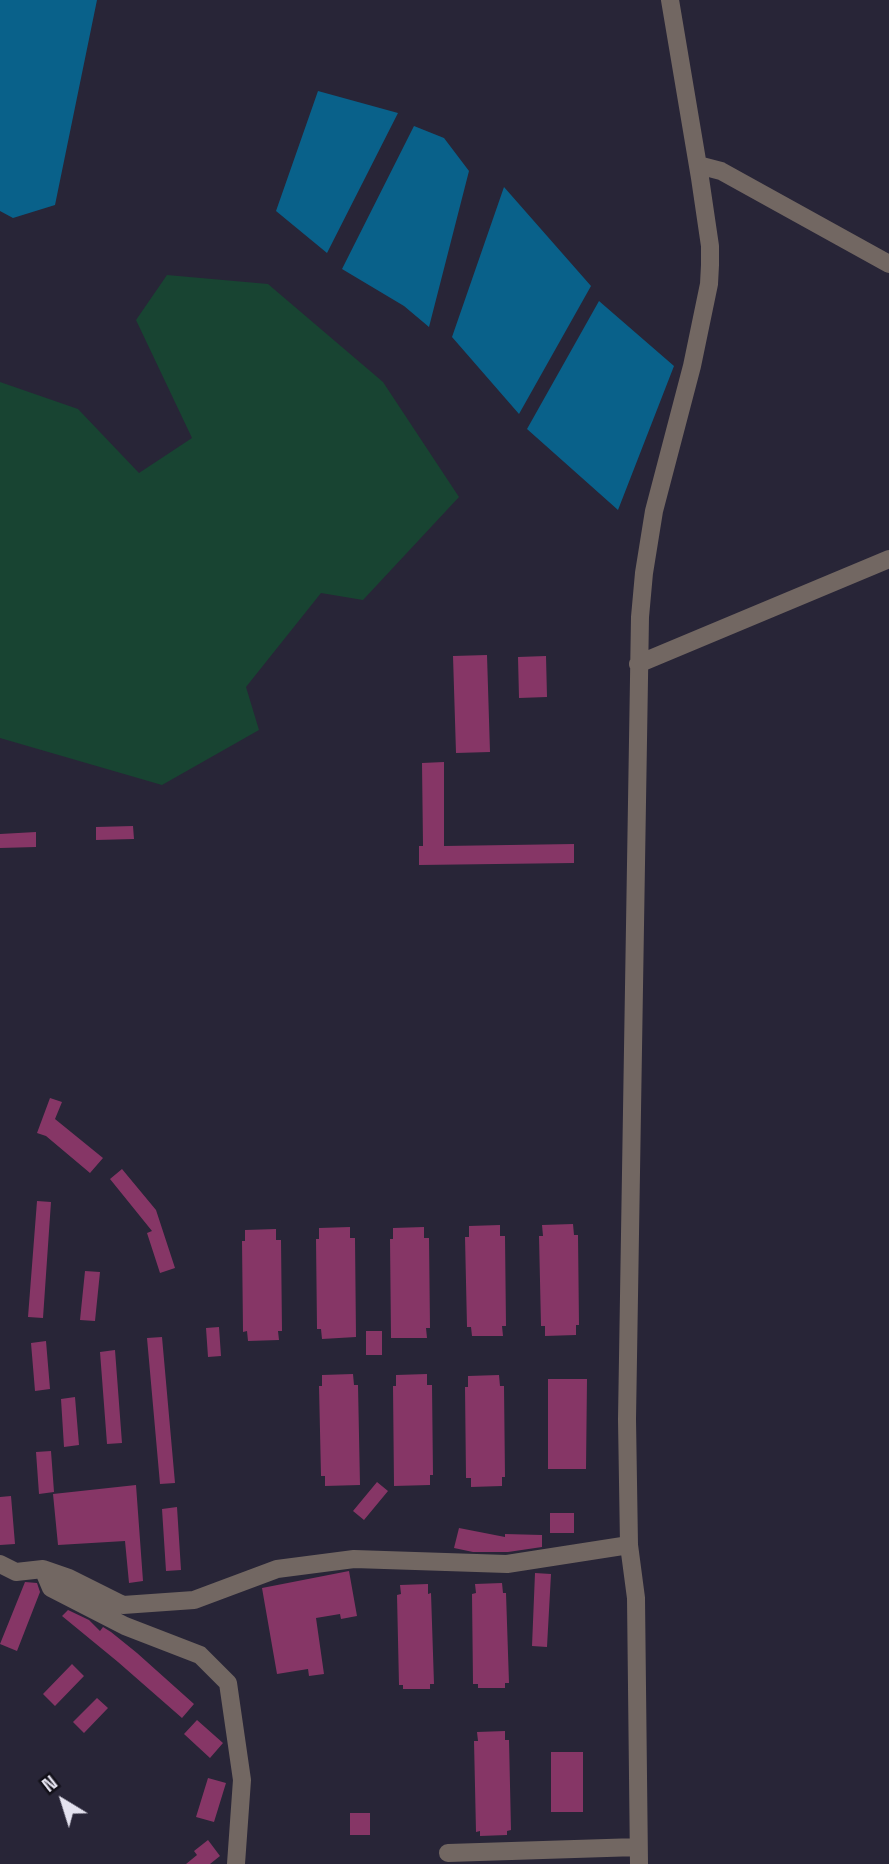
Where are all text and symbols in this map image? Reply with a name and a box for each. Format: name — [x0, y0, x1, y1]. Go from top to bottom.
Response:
north arrow — [28, 1766, 98, 1836]
text: N — [37, 1770, 62, 1798]

